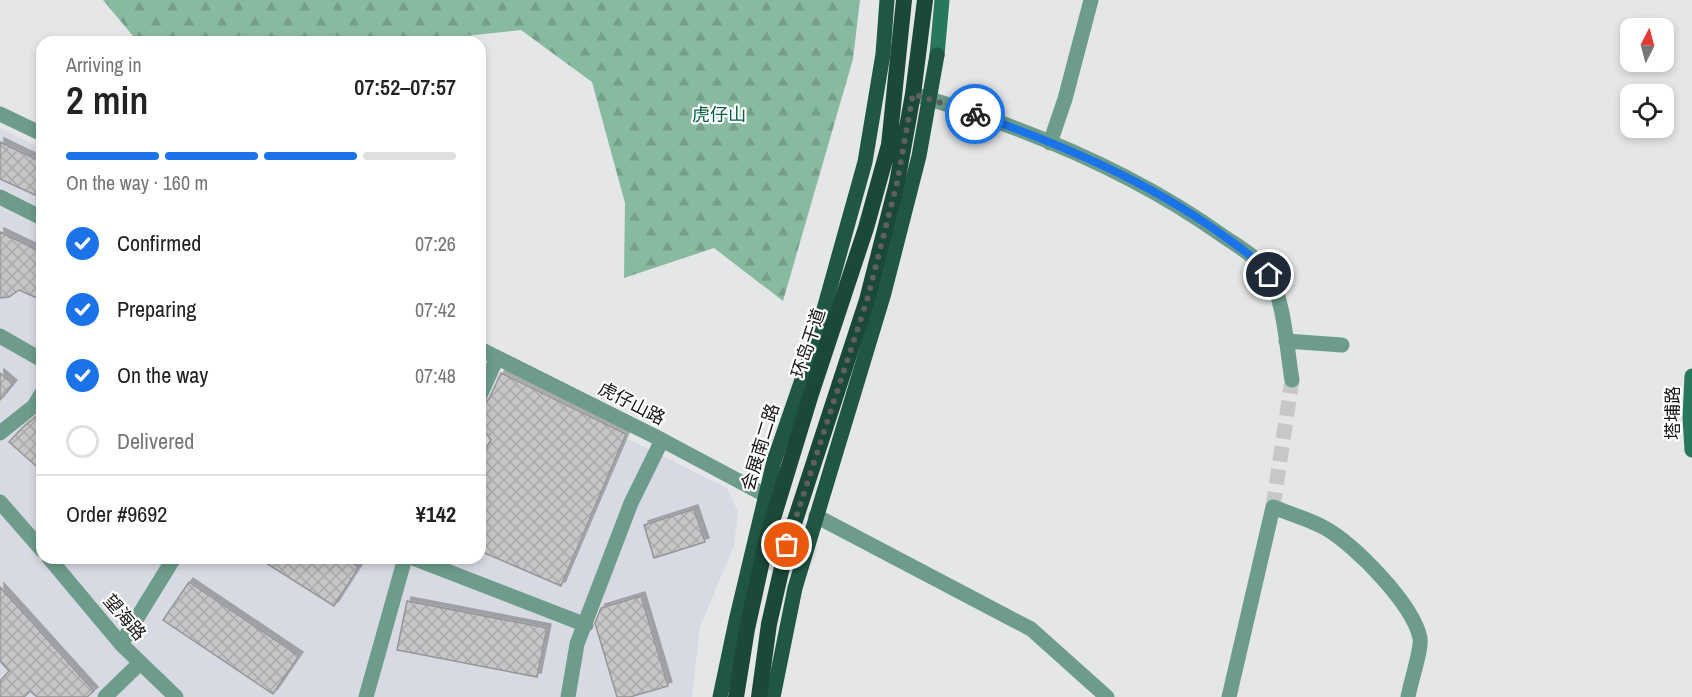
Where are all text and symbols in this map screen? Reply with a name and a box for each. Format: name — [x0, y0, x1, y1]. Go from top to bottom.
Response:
north arrow — [1620, 18, 1674, 72]
map controls — [1620, 18, 1674, 138]
text: Arriving in — [66, 51, 142, 78]
text: 07:52–07:57 — [354, 72, 456, 102]
text: 2 min — [66, 74, 148, 126]
courier — [945, 84, 1005, 144]
button: locate — [1620, 84, 1674, 138]
icon: bike — [959, 98, 992, 131]
park label: 虎仔山 — [692, 102, 746, 127]
text: On the way · 160 m — [66, 169, 208, 196]
icon: check — [66, 227, 99, 260]
text: Confirmed — [117, 228, 201, 258]
text: 07:26 — [415, 230, 456, 257]
pin — [1243, 249, 1294, 300]
icon: home — [1252, 258, 1285, 291]
icon: check — [66, 293, 99, 326]
text: Preparing — [117, 294, 196, 324]
text: 07:42 — [415, 296, 456, 323]
street label: 环岛干道 — [785, 305, 831, 381]
icon: check — [66, 359, 99, 392]
text: On the way — [117, 360, 208, 390]
text: 07:48 — [415, 362, 456, 389]
street label: 虎仔山路 — [594, 376, 670, 430]
street label: 塔埔路 — [1660, 386, 1685, 440]
street label: 会展南二路 — [735, 400, 785, 494]
text: Delivered — [117, 426, 194, 456]
text: Order #9692 — [66, 499, 167, 529]
text: ¥142 — [416, 499, 456, 529]
pin — [761, 519, 812, 570]
icon: bag — [770, 528, 803, 561]
street label: 望海路 — [98, 588, 152, 646]

